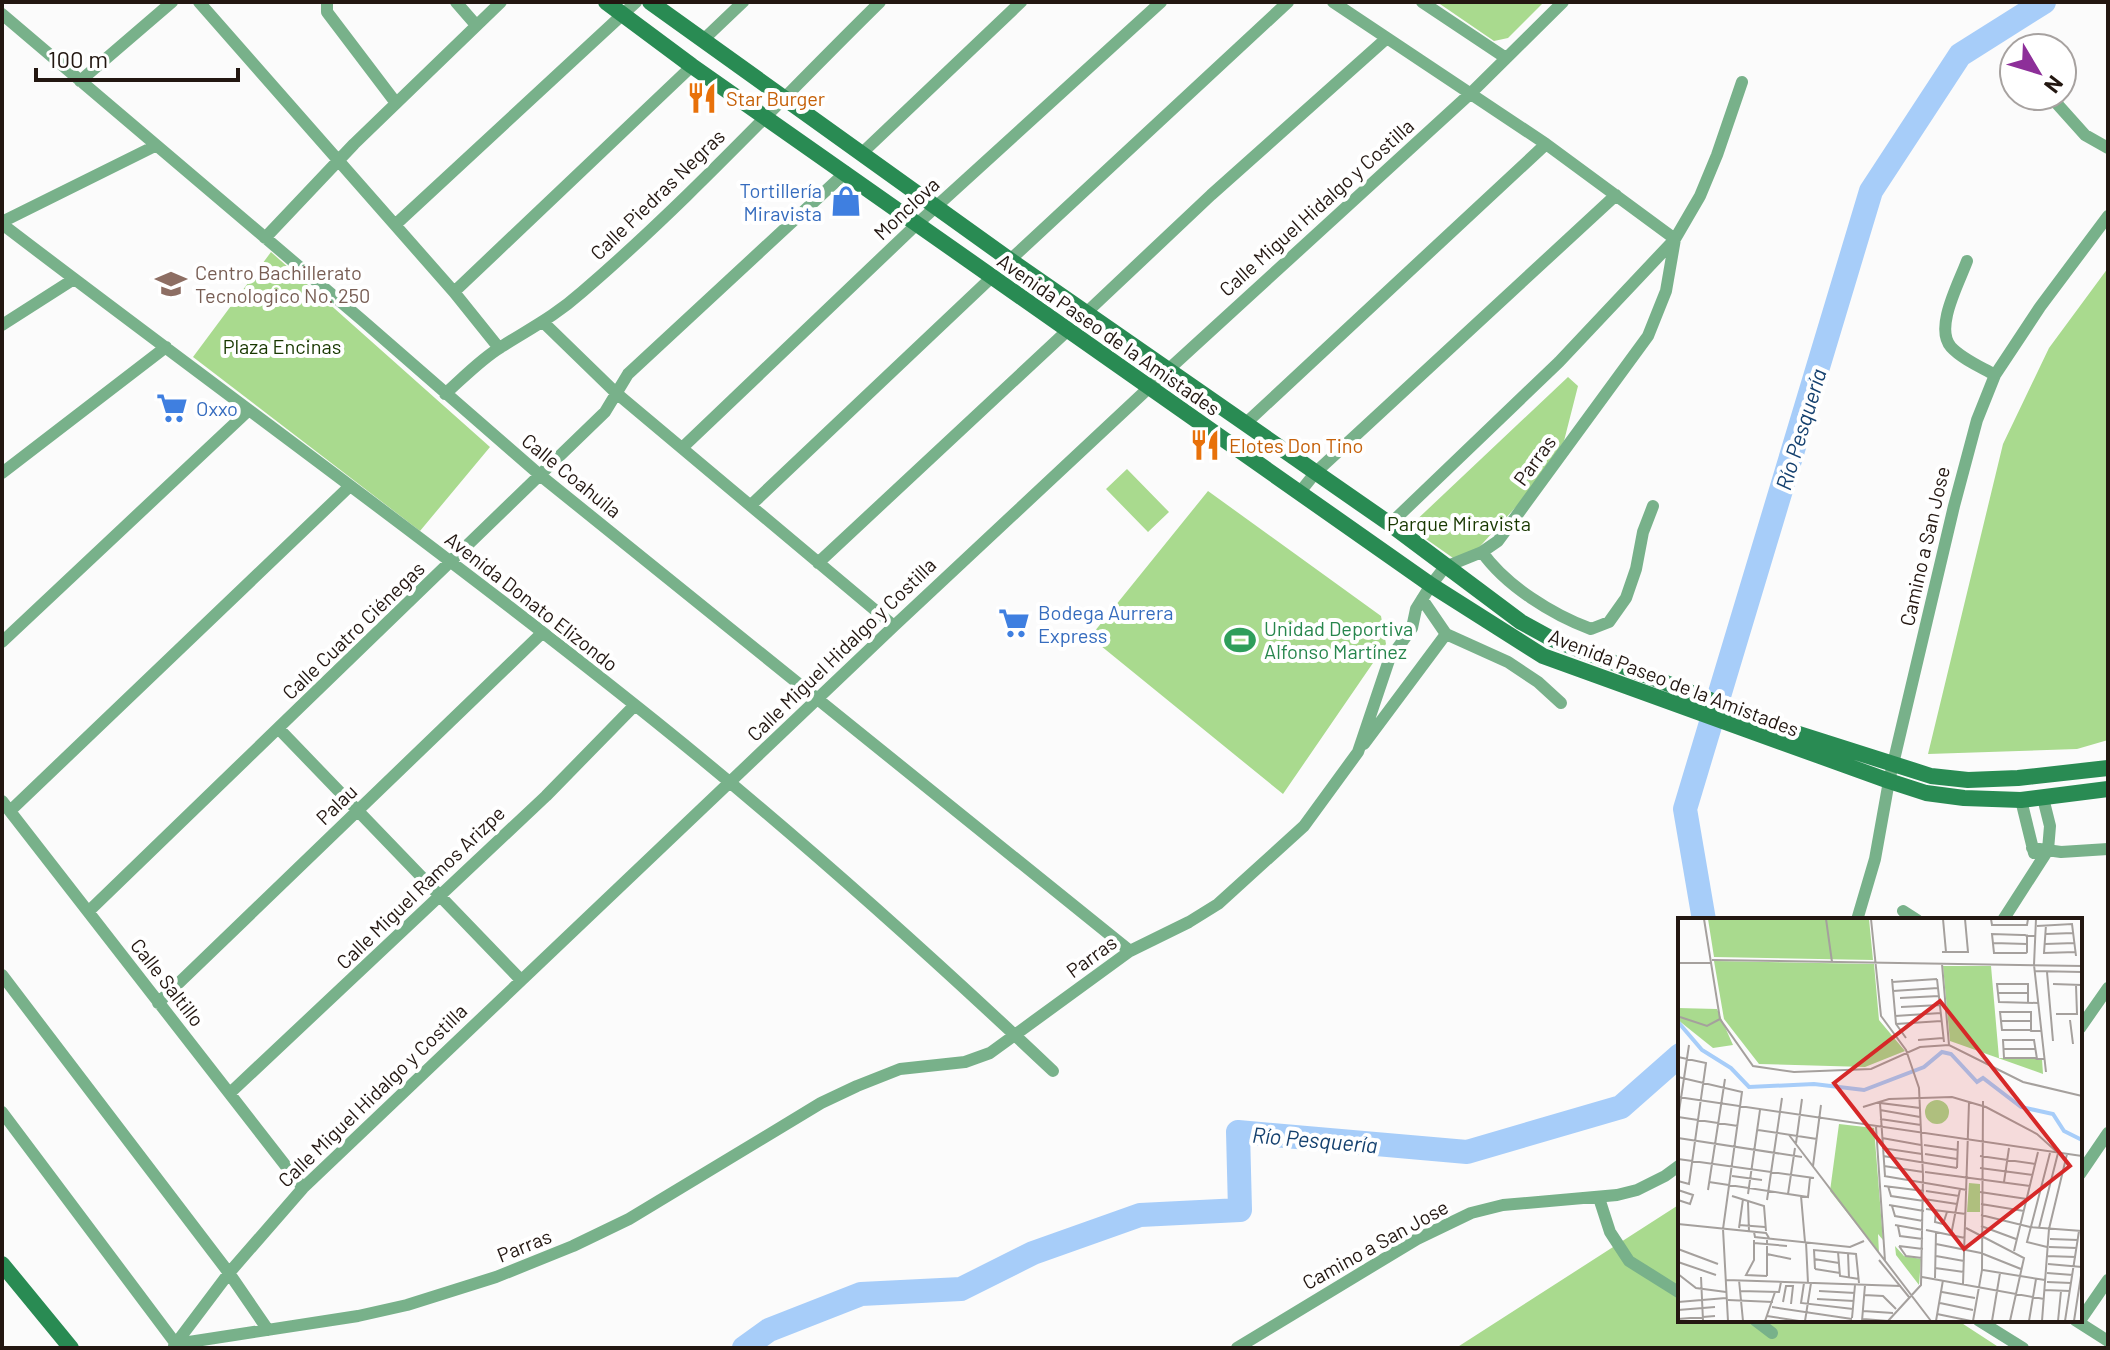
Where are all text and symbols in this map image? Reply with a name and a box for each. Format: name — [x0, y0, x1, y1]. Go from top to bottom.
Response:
scale bar — [36, 32, 238, 82]
north arrow — [1998, 32, 2078, 112]
text: 100 m — [48, 44, 108, 73]
text: N — [2040, 71, 2069, 99]
restaurant icon: Star Burger — [685, 81, 719, 115]
place label: Star Burger — [726, 86, 825, 110]
street label: Calle Miguel Hidalgo y Costilla — [1214, 113, 1418, 301]
street label: Calle Piedras Negras — [585, 124, 729, 264]
street label: Monclova — [868, 172, 944, 244]
place label: Tortillería Miravista — [740, 178, 822, 225]
shop icon: Tortillería Miravista — [829, 184, 863, 218]
street label: Avenida Paseo de la Amistades — [993, 248, 1225, 420]
place label: Centro Bachillerato Tecnologico No. 250 — [195, 260, 370, 307]
school or university icon: Centro Bachillerato Tecnologico No. 250 — [154, 267, 188, 301]
park label: Plaza Encinas — [223, 334, 341, 358]
water label: Río Pesquería — [1769, 365, 1831, 493]
supermarket icon: Oxxo — [155, 391, 189, 425]
place label: Oxxo — [196, 396, 238, 420]
street label: Calle Coahuila — [518, 428, 626, 522]
restaurant icon: Elotes Don Tino — [1188, 428, 1222, 462]
street label: Parras — [1508, 430, 1560, 490]
place label: Elotes Don Tino — [1229, 433, 1363, 457]
street label: Camino a San Jose — [1894, 464, 1954, 628]
park label: Parque Miravista — [1387, 511, 1531, 535]
street label: Avenida Donato Elizondo — [441, 526, 623, 676]
street label: Calle Miguel Hidalgo y Costilla — [742, 552, 940, 746]
street label: Calle Cuatro Ciénegas — [277, 556, 429, 704]
place label: Bodega Aurrera Express — [1038, 600, 1173, 647]
supermarket icon: Bodega Aurrera Express — [997, 606, 1031, 640]
place label: Unidad Deportiva Alfonso Martínez — [1264, 616, 1413, 663]
sports icon: Unidad Deportiva Alfonso Martínez — [1223, 623, 1257, 657]
street label: Avenida Paseo de la Amistades — [1546, 623, 1802, 741]
street label: Palau — [311, 779, 361, 829]
street label: Calle Miguel Ramos Arizpe — [331, 800, 509, 974]
inset map — [1678, 918, 2082, 1322]
street label: Parras — [1061, 930, 1121, 982]
street label: Calle Saltillo — [126, 933, 210, 1031]
street label: Calle Miguel Hidalgo y Costilla — [273, 998, 471, 1192]
water label: Río Pesquería — [1251, 1121, 1379, 1157]
street label: Camino a San Jose — [1298, 1194, 1452, 1294]
street label: Parras — [493, 1223, 555, 1267]

